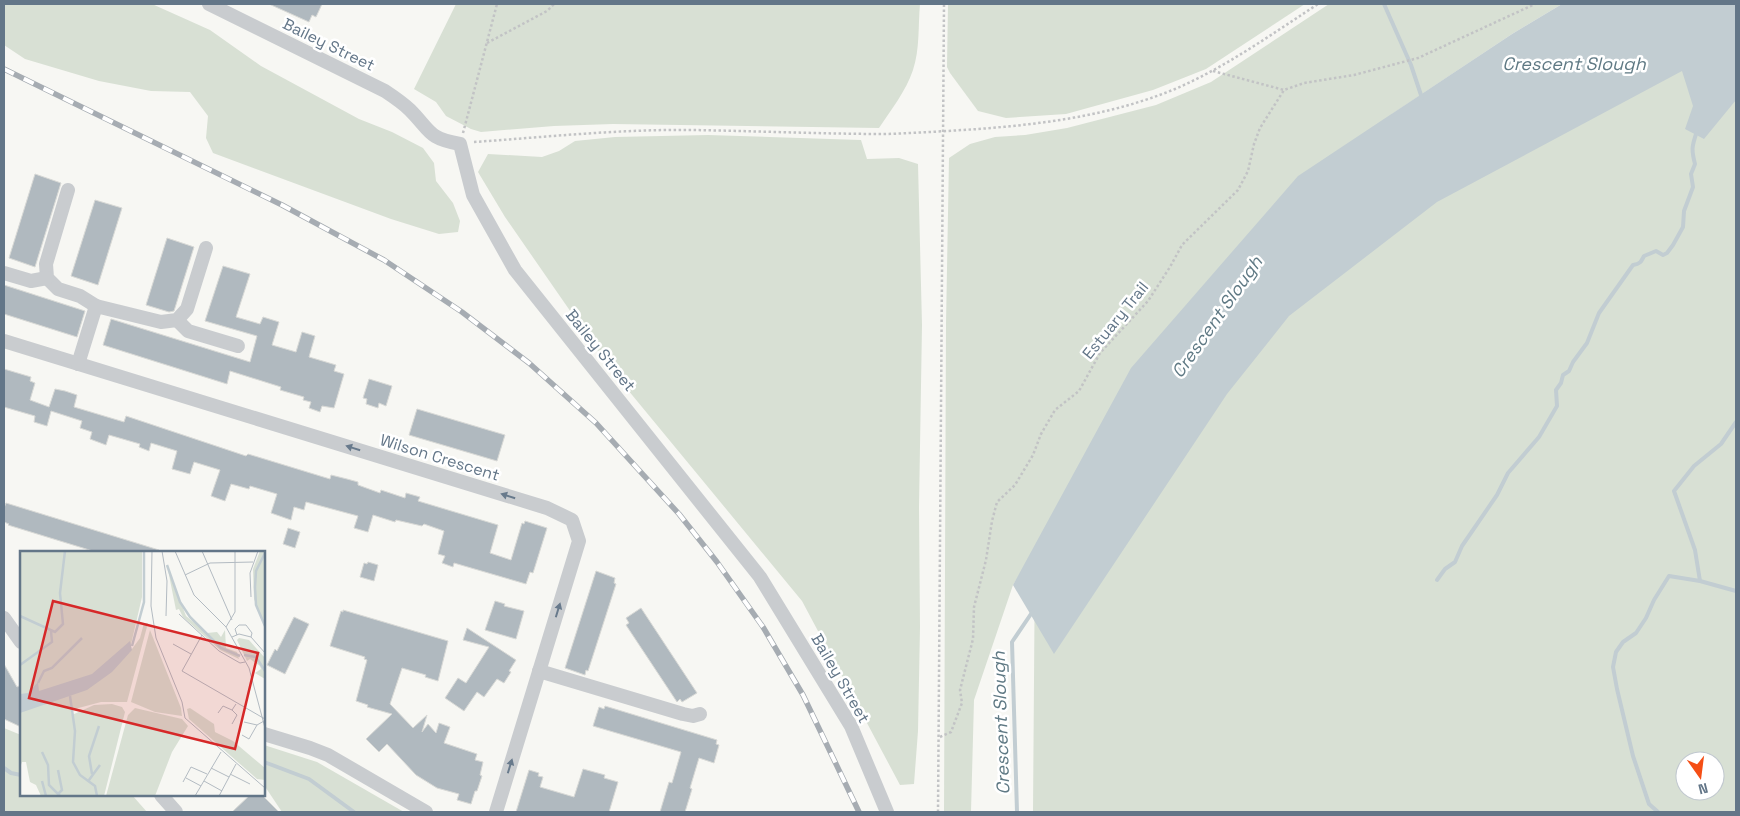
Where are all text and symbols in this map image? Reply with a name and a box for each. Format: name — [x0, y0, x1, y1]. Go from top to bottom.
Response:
street label: Bailey Street — [279, 13, 378, 76]
water label: Crescent Slough — [1502, 52, 1647, 75]
water label: Crescent Slough — [1166, 251, 1268, 382]
street label: Estuary Trail — [1078, 277, 1153, 364]
street label: Bailey Street — [561, 305, 640, 396]
street label: Wilson Crescent — [378, 429, 502, 486]
one-way arrow — [345, 444, 360, 452]
one-way arrow — [501, 492, 516, 500]
inset map — [20, 551, 265, 796]
one-way arrow — [554, 603, 562, 618]
street label: Bailey Street — [807, 630, 875, 727]
water label: Crescent Slough — [986, 650, 1014, 795]
north arrow — [1675, 751, 1725, 801]
one-way arrow — [507, 758, 515, 773]
text: N — [1696, 779, 1710, 798]

